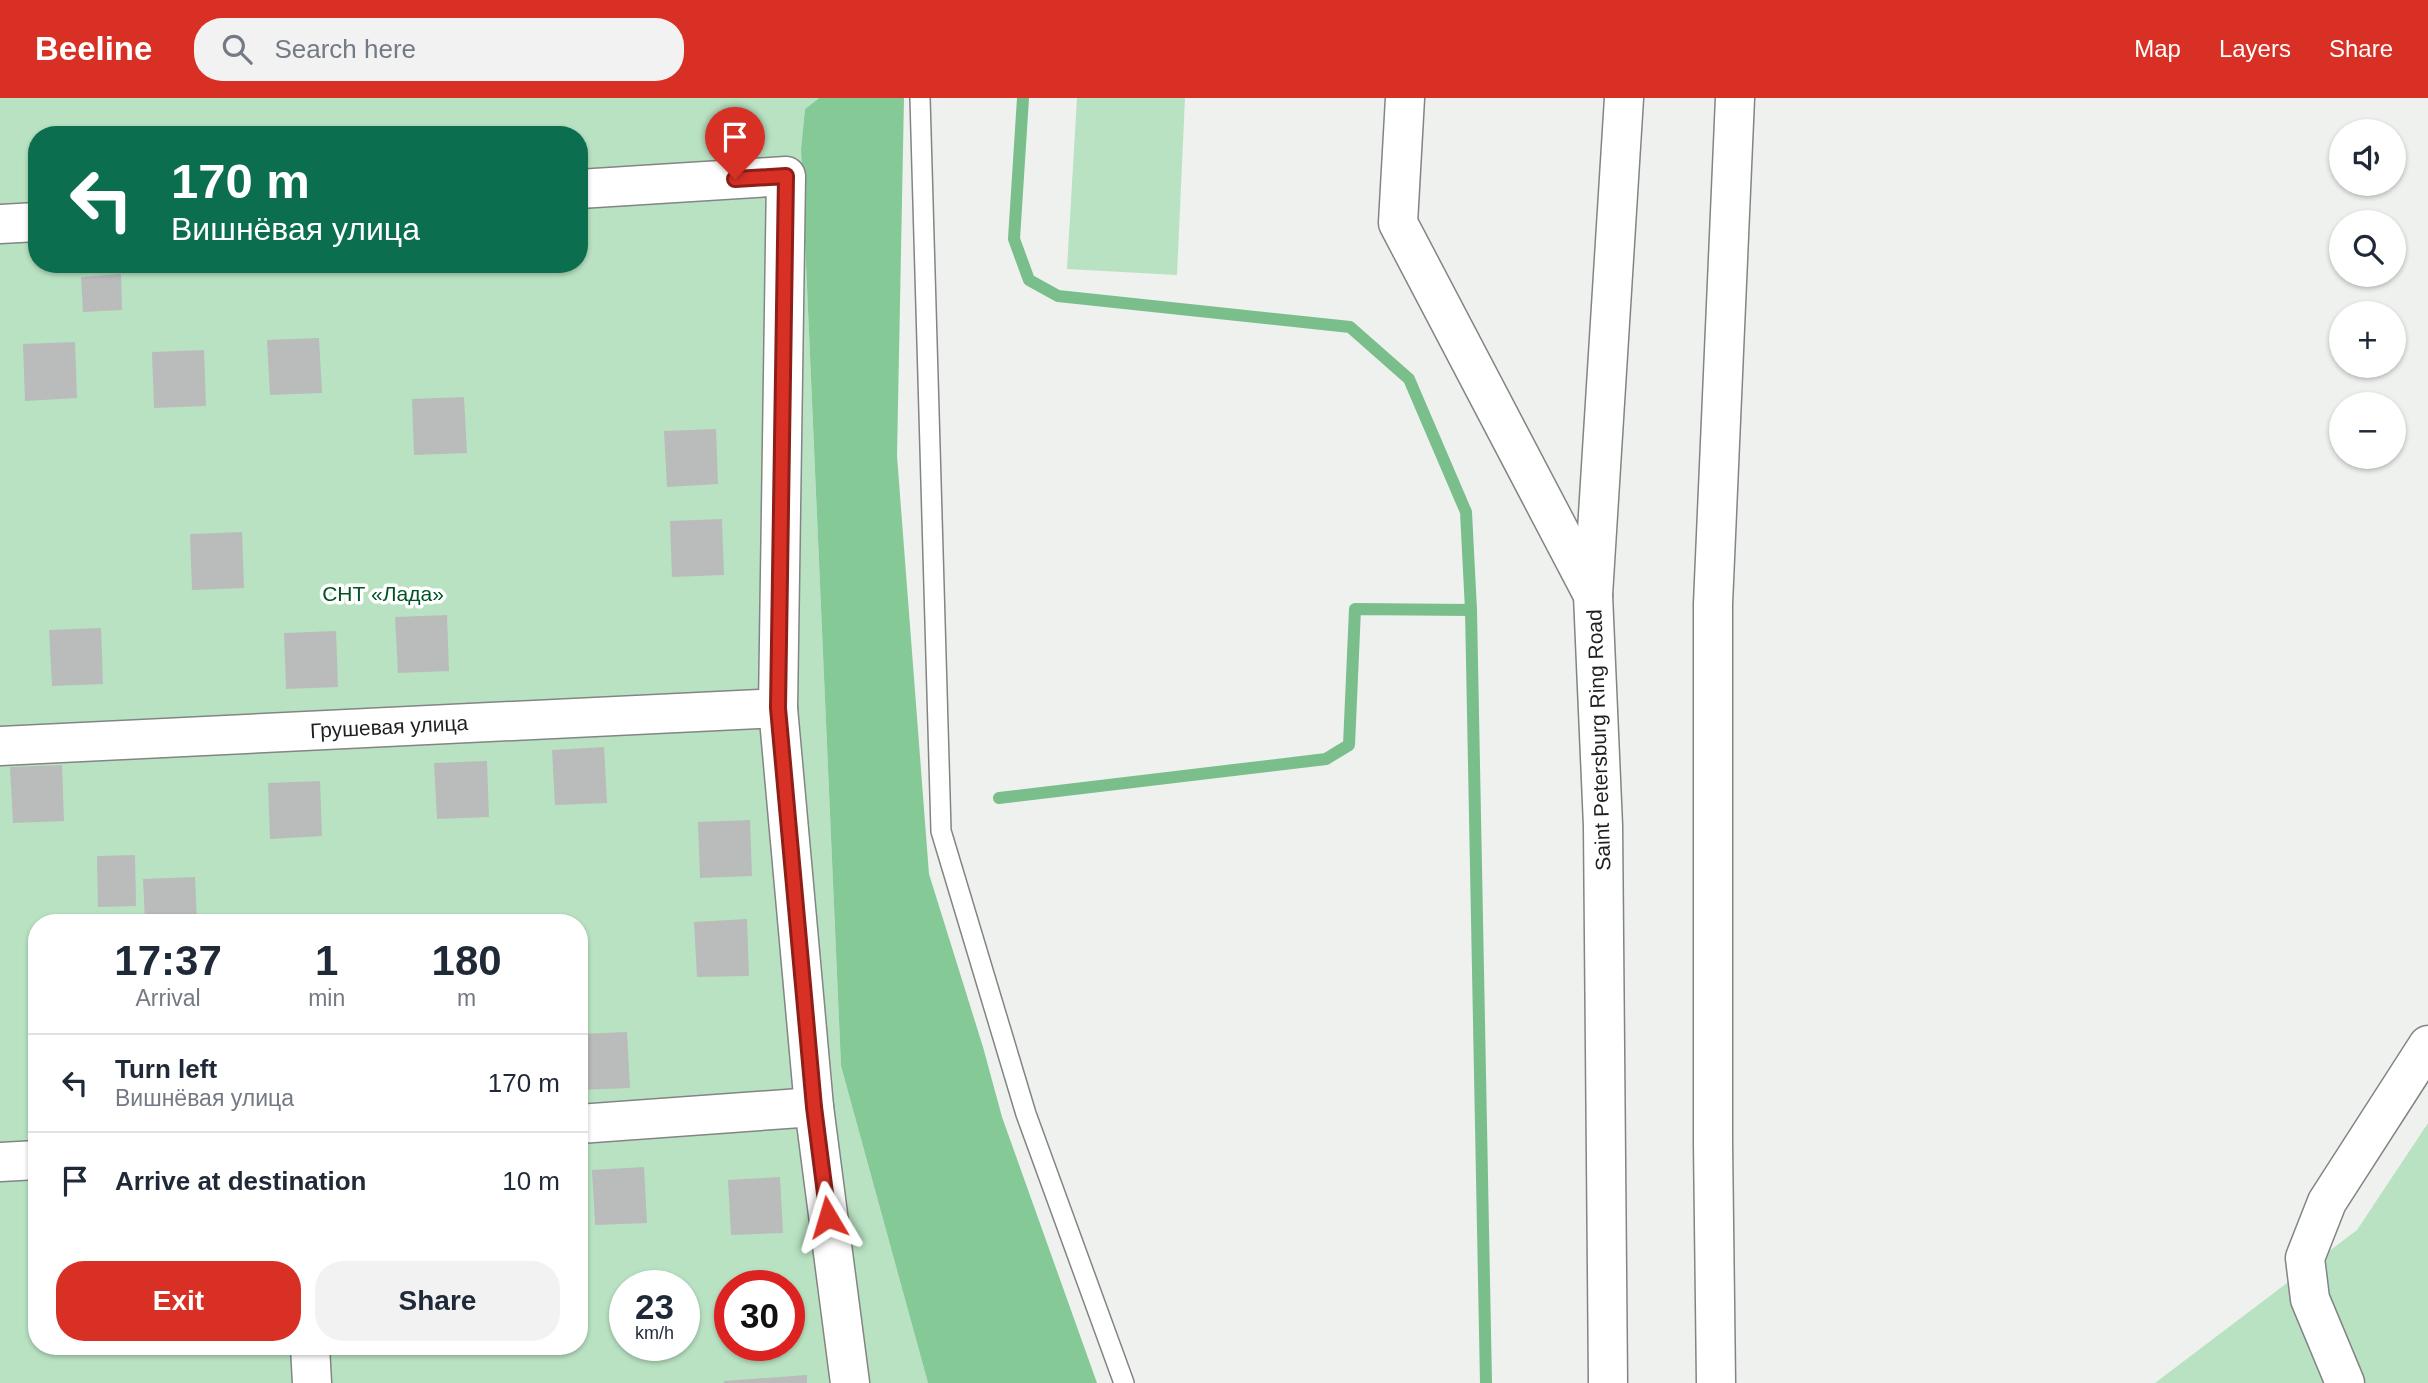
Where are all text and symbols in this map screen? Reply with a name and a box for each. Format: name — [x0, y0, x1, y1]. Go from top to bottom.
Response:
search box — [194, 18, 684, 81]
text: Beeline — [35, 30, 152, 67]
icon: search — [218, 30, 256, 68]
text: Search here — [274, 34, 416, 64]
text: Map — [2134, 35, 2181, 62]
text: Layers — [2219, 35, 2291, 62]
text: Share — [2329, 35, 2393, 62]
pin — [705, 107, 765, 179]
icon: arrive — [716, 118, 754, 156]
map controls — [2329, 119, 2406, 469]
button: sound — [2329, 119, 2406, 196]
icon: left — [56, 154, 147, 245]
text: 170 m — [171, 154, 310, 208]
button: search — [2329, 210, 2406, 287]
text: Вишнёвая улица — [171, 211, 420, 247]
button: + — [2329, 301, 2406, 378]
button: − — [2329, 392, 2406, 469]
park label: СНТ «Лада» — [322, 582, 444, 605]
street label: Saint Petersburg Ring Road — [1582, 609, 1615, 871]
street label: Грушевая улица — [309, 711, 469, 742]
text: 17:37 — [114, 937, 222, 984]
text: 1 — [315, 937, 338, 984]
text: 180 — [432, 937, 502, 984]
text: Arrival — [135, 985, 201, 1011]
text: min — [308, 985, 345, 1011]
text: m — [457, 985, 476, 1011]
text: Turn left — [115, 1054, 217, 1084]
icon: left — [56, 1064, 94, 1102]
text: 170 m — [488, 1068, 560, 1098]
text: Вишнёвая улица — [115, 1085, 294, 1111]
icon: arrive — [56, 1162, 94, 1200]
text: Arrive at destination — [115, 1166, 366, 1196]
text: 10 m — [502, 1166, 560, 1196]
position arrow — [791, 1180, 865, 1254]
button: Exit — [56, 1261, 301, 1341]
button: Share — [315, 1261, 560, 1341]
speed limit sign: 30 — [714, 1270, 805, 1361]
text: 23 — [635, 1287, 674, 1326]
text: km/h — [635, 1323, 674, 1343]

